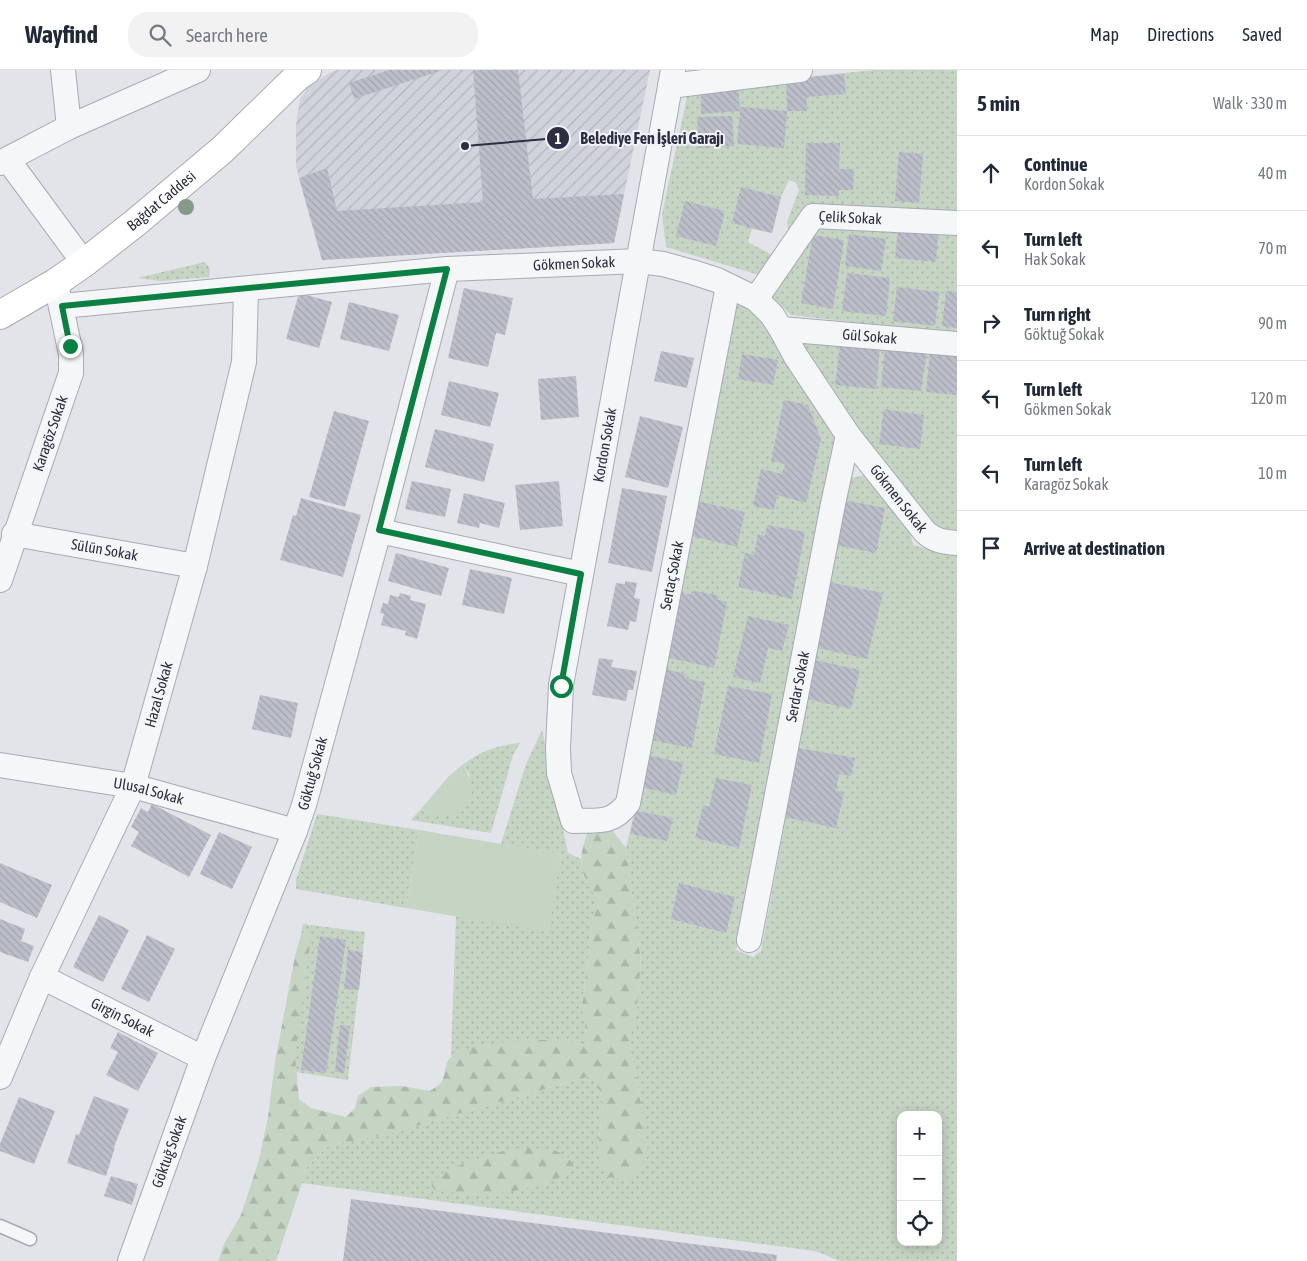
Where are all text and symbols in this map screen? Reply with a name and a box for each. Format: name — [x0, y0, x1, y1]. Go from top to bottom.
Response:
search box — [128, 12, 478, 57]
text: Wayfind — [25, 21, 98, 48]
icon: search — [146, 21, 174, 49]
text: Search here — [186, 24, 268, 46]
text: Map — [1090, 24, 1119, 45]
text: Directions — [1147, 24, 1214, 45]
text: Saved — [1242, 24, 1282, 45]
text: 5 min — [977, 91, 1020, 115]
text: Walk · 330 m — [1213, 94, 1287, 112]
callout: Belediye Fen İşleri Garajı — [545, 123, 734, 154]
text: Belediye Fen İşleri Garajı — [580, 129, 724, 147]
text: 1 — [554, 130, 562, 147]
text: Continue — [1024, 153, 1088, 175]
icon: ahead — [977, 159, 1005, 187]
text: 40 m — [1258, 164, 1287, 182]
street label: Bağdat Caddesi — [123, 167, 199, 234]
text: Kordon Sokak — [1024, 175, 1105, 193]
street label: Çelik Sokak — [818, 207, 883, 227]
text: Turn left — [1024, 228, 1082, 250]
icon: left — [977, 234, 1005, 262]
text: 70 m — [1258, 239, 1287, 257]
text: Hak Sokak — [1024, 250, 1086, 268]
street label: Gökmen Sokak — [533, 253, 616, 273]
text: Turn right — [1024, 303, 1091, 325]
icon: right — [977, 309, 1005, 337]
text: 90 m — [1258, 314, 1287, 332]
street label: Gül Sokak — [842, 325, 898, 347]
text: Göktuğ Sokak — [1024, 325, 1104, 343]
route end — [59, 335, 82, 358]
text: Turn left — [1024, 378, 1082, 400]
icon: left — [977, 384, 1005, 412]
text: 120 m — [1251, 389, 1287, 407]
street label: Karagöz Sokak — [29, 393, 71, 473]
text: Gökmen Sokak — [1024, 400, 1112, 418]
street label: Kordon Sokak — [590, 406, 620, 484]
text: Turn left — [1024, 453, 1082, 475]
icon: left — [977, 459, 1005, 487]
street label: Gökmen Sokak — [867, 461, 931, 536]
text: 10 m — [1258, 464, 1287, 482]
text: Karagöz Sokak — [1024, 475, 1108, 493]
icon: arrive — [977, 534, 1005, 562]
street label: Sülün Sokak — [70, 535, 140, 564]
text: Arrive at destination — [1024, 537, 1165, 559]
street label: Sertaç Sokak — [657, 539, 687, 611]
street label: Serdar Sokak — [782, 649, 813, 723]
street label: Hazal Sokak — [141, 659, 176, 729]
route start — [550, 675, 573, 698]
street label: Göktuğ Sokak — [294, 734, 330, 812]
street label: Ulusal Sokak — [112, 774, 186, 808]
street label: Girgin Sokak — [88, 994, 157, 1040]
map controls — [897, 1111, 942, 1246]
button: + — [897, 1111, 942, 1156]
street label: Göktuğ Sokak — [148, 1113, 190, 1190]
button: − — [897, 1156, 942, 1201]
button: locate — [897, 1201, 942, 1246]

